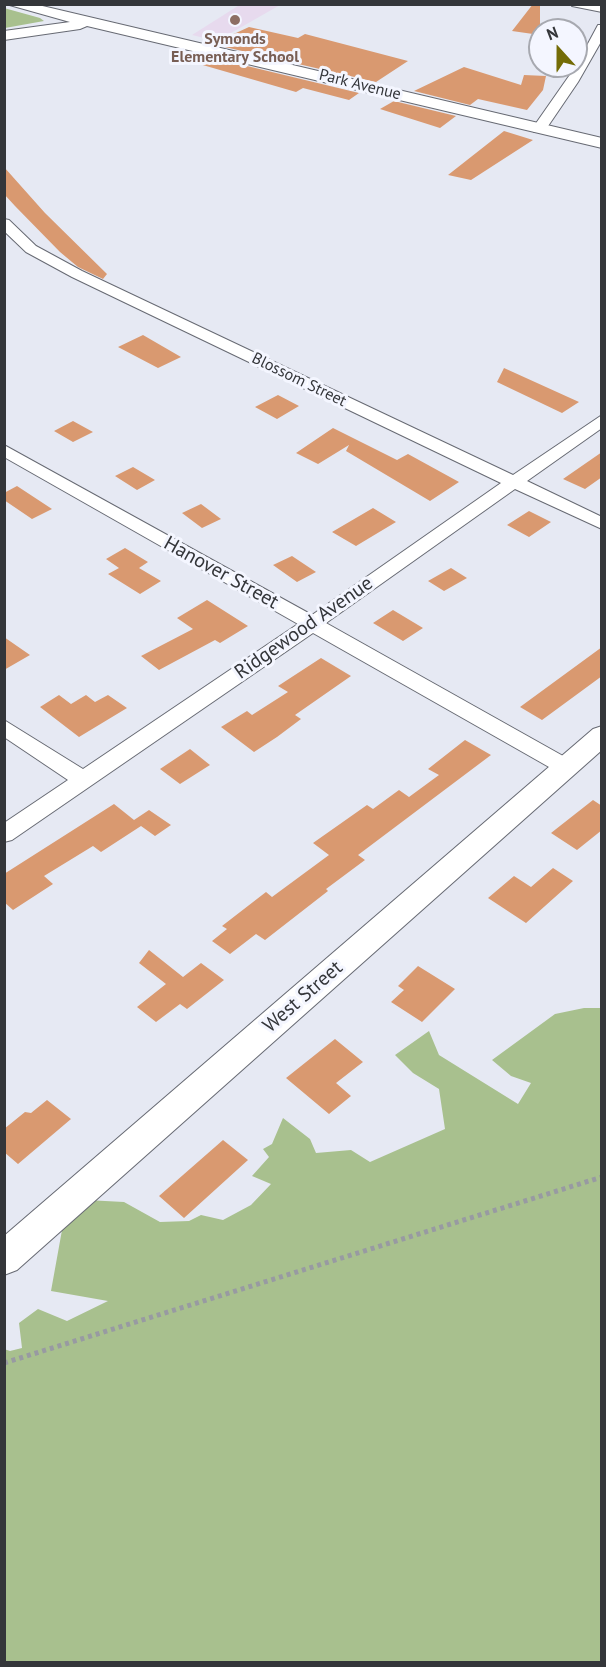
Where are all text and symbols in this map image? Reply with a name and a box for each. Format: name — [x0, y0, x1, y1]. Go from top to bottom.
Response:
marker: Symonds Elementary School — [228, 13, 242, 27]
north arrow — [528, 18, 588, 78]
text: N — [544, 22, 561, 44]
place label: Symonds Elementary School — [171, 29, 299, 67]
street label: Park Avenue — [317, 66, 403, 104]
street label: Blossom Street — [249, 349, 349, 411]
street label: Hanover Street — [159, 532, 283, 614]
street label: Ridgewood Avenue — [230, 571, 378, 685]
street label: West Street — [258, 956, 348, 1038]

